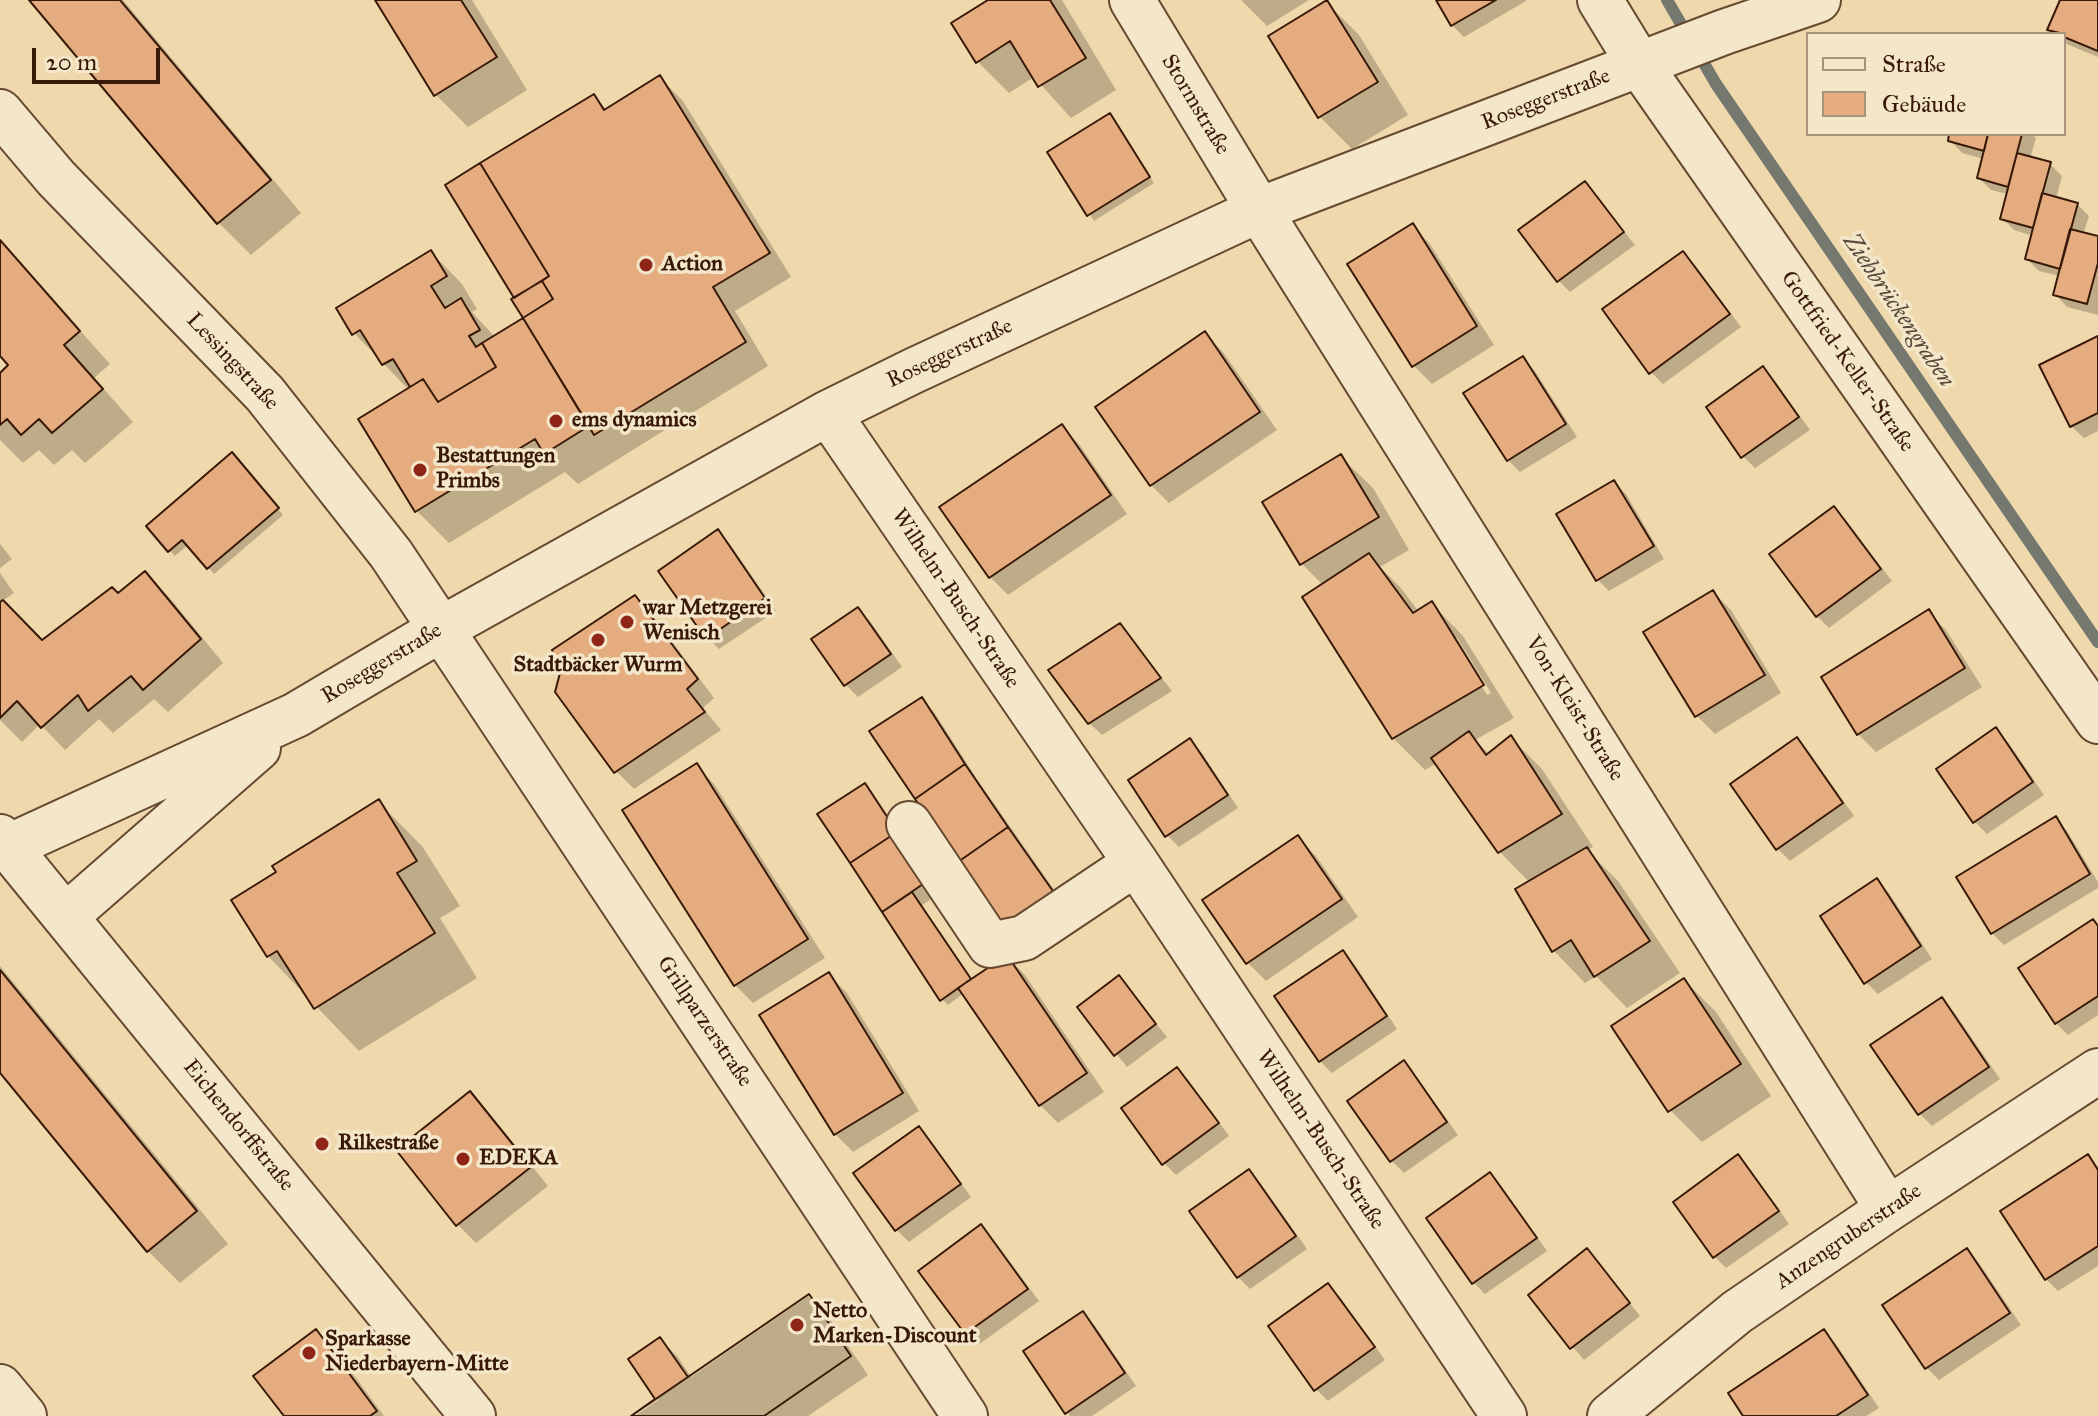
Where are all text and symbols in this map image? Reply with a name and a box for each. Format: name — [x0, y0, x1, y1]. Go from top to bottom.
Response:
scale bar — [36, 32, 164, 82]
legend — [1806, 32, 2066, 136]
text: 20 m — [46, 47, 97, 77]
text: Straße — [1882, 49, 1946, 79]
street label: Stormstraße — [1155, 50, 1235, 160]
street label: Roseggerstraße — [1478, 63, 1614, 137]
text: Gebäude — [1882, 89, 1966, 119]
water label: Ziehbrückengraben — [1836, 229, 1960, 393]
place label: Action — [662, 252, 723, 278]
marker: Action — [637, 256, 655, 274]
street label: Gottfried-Keller-Straße — [1774, 266, 1920, 458]
street label: Lessingstraße — [180, 308, 284, 416]
street label: Roseggerstraße — [883, 313, 1017, 395]
place label: ems dynamics — [572, 408, 697, 434]
marker: ems dynamics — [547, 412, 565, 430]
place label: Bestattungen Primbs — [436, 444, 555, 496]
marker: Bestattungen Primbs — [411, 461, 429, 479]
street label: Wilhelm-Busch-Straße — [885, 504, 1025, 694]
place label: war Metzgerei Wenisch — [643, 596, 772, 648]
marker: war Metzgerei Wenisch — [618, 613, 636, 631]
street label: Roseggerstraße — [317, 618, 447, 710]
marker: Stadtbäcker Wurm — [589, 631, 607, 649]
street label: Von-Kleist-Straße — [1519, 632, 1629, 786]
place label: Stadtbäcker Wurm — [514, 653, 682, 679]
street label: Grillparzerstraße — [650, 951, 758, 1093]
street label: Wilhelm-Busch-Straße — [1250, 1045, 1390, 1235]
street label: Eichendorffstraße — [177, 1055, 299, 1197]
place label: Rilkestraße — [338, 1131, 439, 1157]
marker: Rilkestraße — [313, 1135, 331, 1153]
place label: EDEKA — [479, 1146, 558, 1172]
marker: EDEKA — [454, 1150, 472, 1168]
street label: Anzengruberstraße — [1771, 1178, 1927, 1296]
place label: Netto Marken-Discount — [813, 1299, 976, 1350]
marker: Netto Marken-Discount — [788, 1316, 806, 1334]
place label: Sparkasse Niederbayern-Mitte — [325, 1327, 509, 1378]
marker: Sparkasse Niederbayern-Mitte — [300, 1344, 318, 1362]

